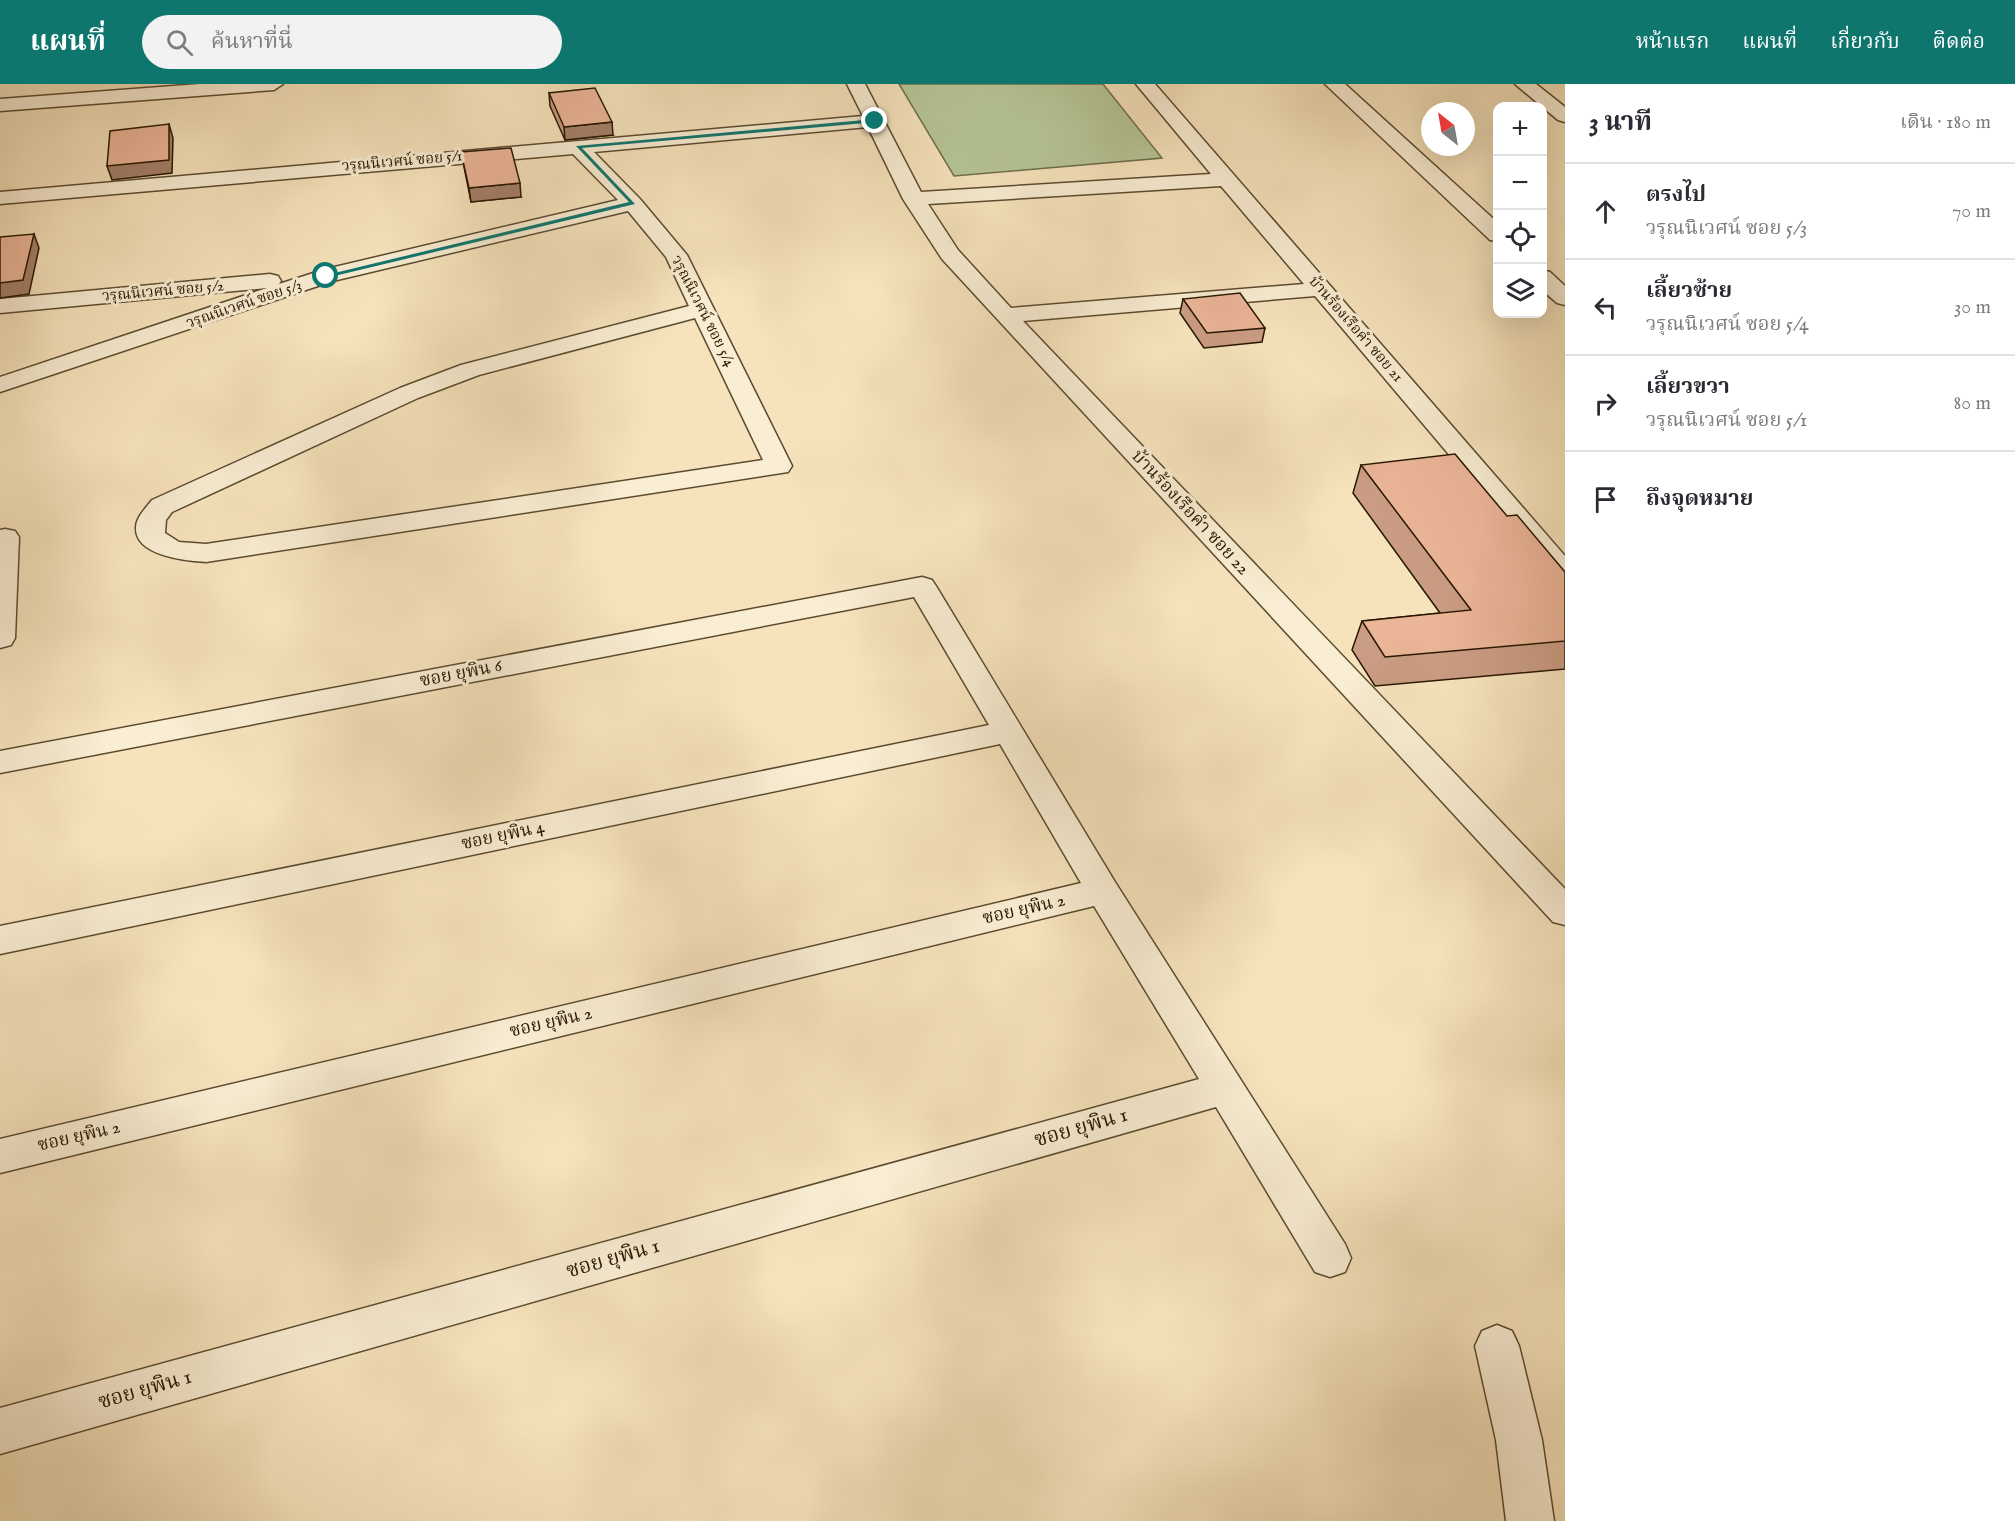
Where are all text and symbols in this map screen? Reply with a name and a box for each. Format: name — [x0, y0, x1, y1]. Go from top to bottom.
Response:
search box — [142, 15, 562, 69]
text: แผนที่ — [30, 25, 106, 60]
icon: search — [163, 26, 196, 59]
text: ค้นหาที่นี่ — [211, 28, 293, 56]
text: หน้าแรก — [1636, 29, 1709, 56]
text: แผนที่ — [1742, 29, 1797, 56]
text: เกี่ยวกับ — [1830, 29, 1900, 56]
text: ติดต่อ — [1933, 29, 1985, 56]
north arrow — [1421, 102, 1475, 156]
map controls — [1493, 102, 1547, 318]
button: + — [1493, 102, 1547, 156]
text: 3 นาที — [1589, 106, 1652, 139]
route end — [861, 107, 887, 133]
text: เดิน · 180 m — [1900, 110, 1991, 135]
street label: วรุณนิเวศน์ ซอย 5/1 — [341, 145, 463, 177]
button: − — [1493, 156, 1547, 210]
text: ตรงไป — [1646, 181, 1706, 209]
icon: ahead — [1589, 195, 1622, 228]
text: 70 m — [1952, 199, 1991, 224]
button: locate — [1493, 210, 1547, 264]
text: วรุณนิเวศน์ ซอย 5/3 — [1646, 216, 1807, 241]
street label: วรุณนิเวศน์ ซอย 5/4 — [666, 252, 740, 371]
route start — [312, 262, 338, 288]
button: layers — [1493, 264, 1547, 318]
street label: บ้านร้องเรือคำ ซอย 21 — [1305, 272, 1407, 386]
street label: วรุณนิเวศน์ ซอย 5/3 — [183, 274, 305, 334]
street label: วรุณนิเวศน์ ซอย 5/2 — [101, 275, 225, 307]
text: เลี้ยวซ้าย — [1646, 277, 1732, 305]
icon: left — [1589, 291, 1622, 324]
text: 30 m — [1954, 295, 1991, 320]
text: วรุณนิเวศน์ ซอย 5/4 — [1646, 312, 1809, 337]
text: เลี้ยวขวา — [1646, 373, 1730, 401]
icon: right — [1589, 387, 1622, 420]
text: 80 m — [1954, 391, 1991, 416]
text: วรุณนิเวศน์ ซอย 5/1 — [1646, 408, 1807, 433]
street label: บ้านร้องเรือคำ ซอย 22 — [1126, 446, 1254, 580]
icon: arrive — [1589, 483, 1622, 516]
text: ถึงจุดหมาย — [1646, 485, 1753, 513]
street label: ซอย ยุพิน 6 — [418, 655, 504, 693]
street label: ซอย ยุพิน 4 — [459, 816, 547, 856]
street label: ซอย ยุพิน 2 — [980, 889, 1068, 931]
street label: ซอย ยุพิน 2 — [507, 1002, 595, 1044]
street label: ซอย ยุพิน 1 — [1031, 1102, 1131, 1154]
street label: ซอย ยุพิน 2 — [35, 1116, 123, 1158]
street label: ซอย ยุพิน 1 — [563, 1233, 663, 1285]
street label: ซอย ยุพิน 1 — [95, 1364, 195, 1416]

